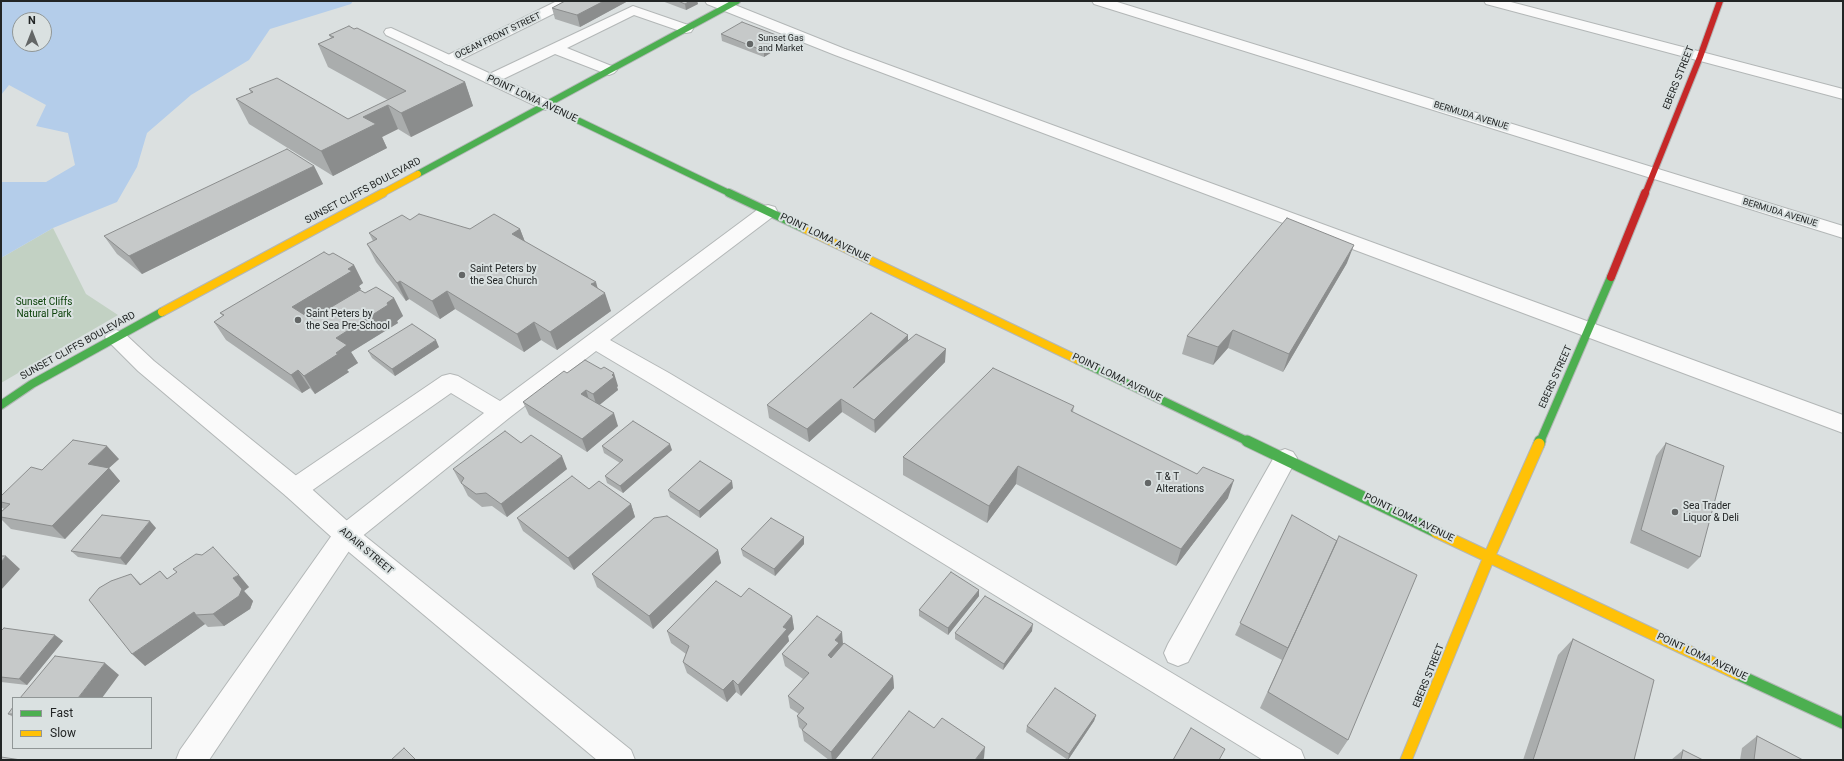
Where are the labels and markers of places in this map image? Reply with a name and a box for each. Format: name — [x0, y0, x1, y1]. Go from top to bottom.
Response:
place label: Sunset Gas and Market — [758, 34, 804, 55]
marker: Sunset Gas and Market — [745, 39, 755, 49]
place label: Saint Peters by the Sea Church — [470, 263, 537, 286]
marker: Saint Peters by the Sea Church — [457, 270, 467, 280]
place label: Saint Peters by the Sea Pre-School — [306, 308, 390, 332]
marker: Saint Peters by the Sea Pre-School — [293, 315, 303, 325]
place label: T & T Alterations — [1156, 471, 1204, 494]
marker: T & T Alterations — [1143, 478, 1153, 488]
place label: Sea Trader Liquor & Deli — [1683, 500, 1739, 524]
marker: Sea Trader Liquor & Deli — [1670, 507, 1680, 517]

